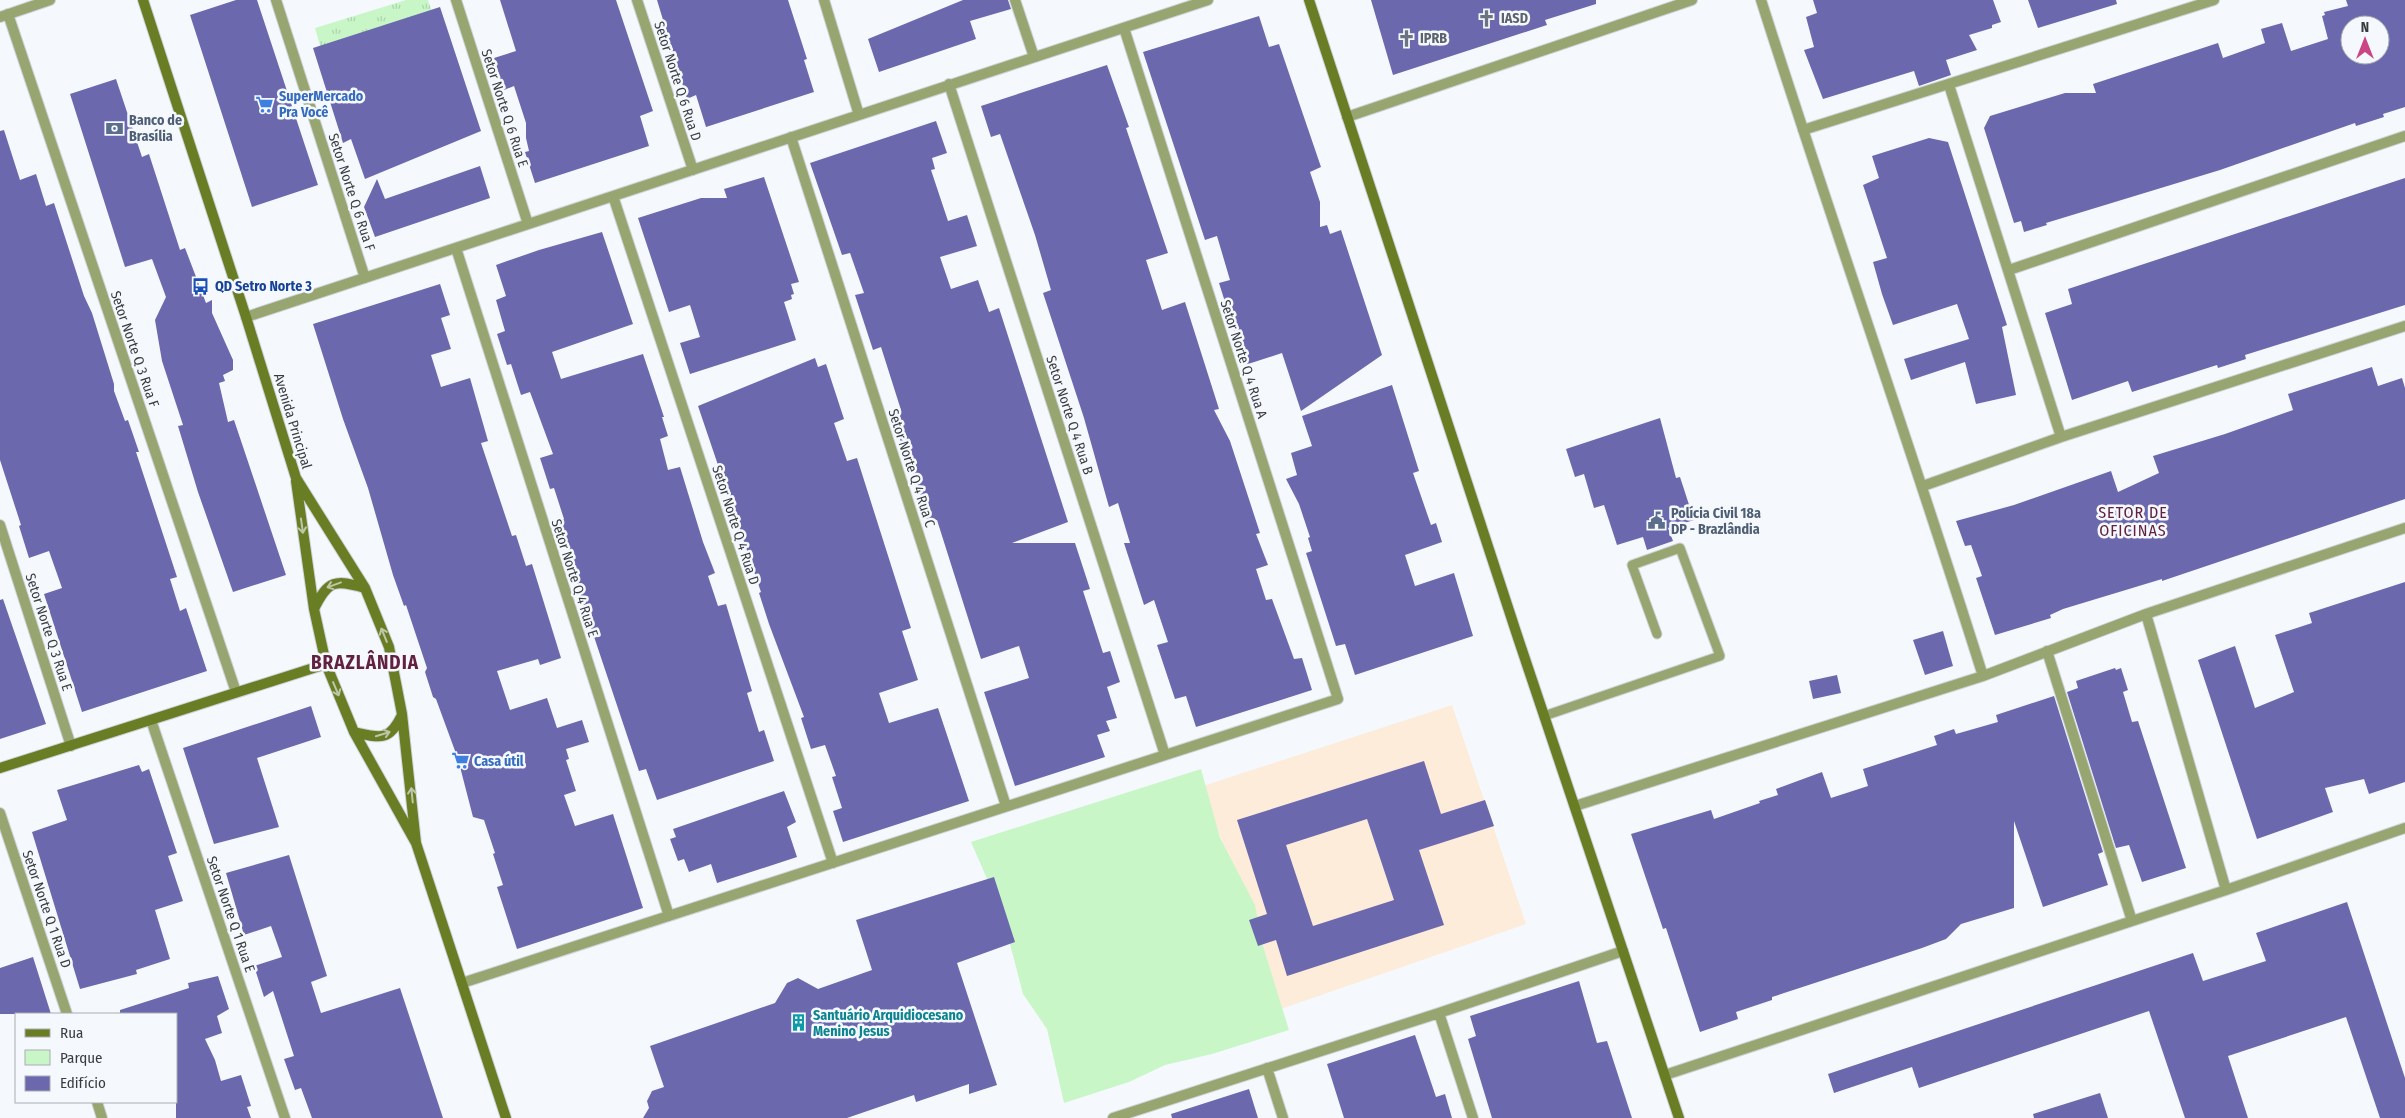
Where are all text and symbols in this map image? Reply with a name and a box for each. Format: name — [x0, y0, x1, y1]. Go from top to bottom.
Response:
church icon: IASD — [1477, 8, 1497, 28]
place label: IASD — [1501, 10, 1528, 27]
north arrow — [2340, 15, 2390, 65]
street label: Setor Norte Q 6 Rua D — [650, 19, 705, 143]
text: N — [2361, 19, 2369, 36]
church icon: IPRB — [1396, 28, 1416, 48]
place label: IPRB — [1420, 30, 1447, 47]
street label: Setor Norte Q 6 Rua E — [477, 47, 532, 170]
place label: SuperMercado Pra Você — [279, 88, 364, 121]
supermarket icon: SuperMercado Pra Você — [255, 94, 275, 114]
place label: Banco de Brasília — [129, 112, 182, 145]
bank icon: Banco de Brasília — [105, 118, 125, 138]
street label: Setor Norte Q 6 Rua F — [324, 131, 379, 253]
bus stop icon: QD Setro Norte 3 — [191, 276, 211, 296]
place label: QD Setro Norte 3 — [215, 278, 312, 295]
street label: Setor Norte Q 3 Rua F — [107, 289, 162, 410]
street label: Setor Norte Q 4 Rua A — [1216, 298, 1271, 421]
street label: Setor Norte Q 4 Rua B — [1042, 354, 1097, 477]
street label: Avenida Principal — [270, 371, 315, 471]
street label: Setor Norte Q 4 Rua C — [884, 407, 939, 529]
street label: Setor Norte Q 4 Rua D — [708, 463, 763, 587]
district label: SETOR DE OFICINAS — [2098, 503, 2168, 540]
place label: Polícia Civil 18a DP - Brazlândia — [1671, 505, 1761, 538]
public building icon: Polícia Civil 18a DP - Brazlândia — [1647, 511, 1667, 531]
street label: Setor Norte Q 4 Rua E — [547, 517, 602, 640]
one-way arrow — [297, 518, 307, 534]
street label: Setor Norte Q 3 Rua E — [22, 571, 76, 693]
one-way arrow — [327, 581, 342, 590]
one-way arrow — [379, 628, 389, 643]
district label: BRAZLÂNDIA — [311, 650, 419, 674]
one-way arrow — [332, 681, 341, 696]
one-way arrow — [375, 729, 391, 739]
supermarket icon: Casa útil — [450, 751, 470, 771]
place label: Casa útil — [474, 753, 524, 770]
one-way arrow — [407, 787, 416, 803]
street label: Setor Norte Q 1 Rua D — [18, 848, 75, 970]
street label: Setor Norte Q 1 Rua E — [203, 854, 258, 975]
place label: Santuário Arquidiocesano Menino Jesus — [813, 1007, 964, 1040]
legend — [15, 1013, 178, 1103]
building icon: Santuário Arquidiocesano Menino Jesus — [789, 1013, 809, 1033]
text: Rua — [60, 1024, 83, 1042]
text: Parque — [60, 1049, 103, 1067]
text: Edifício — [60, 1074, 106, 1092]

